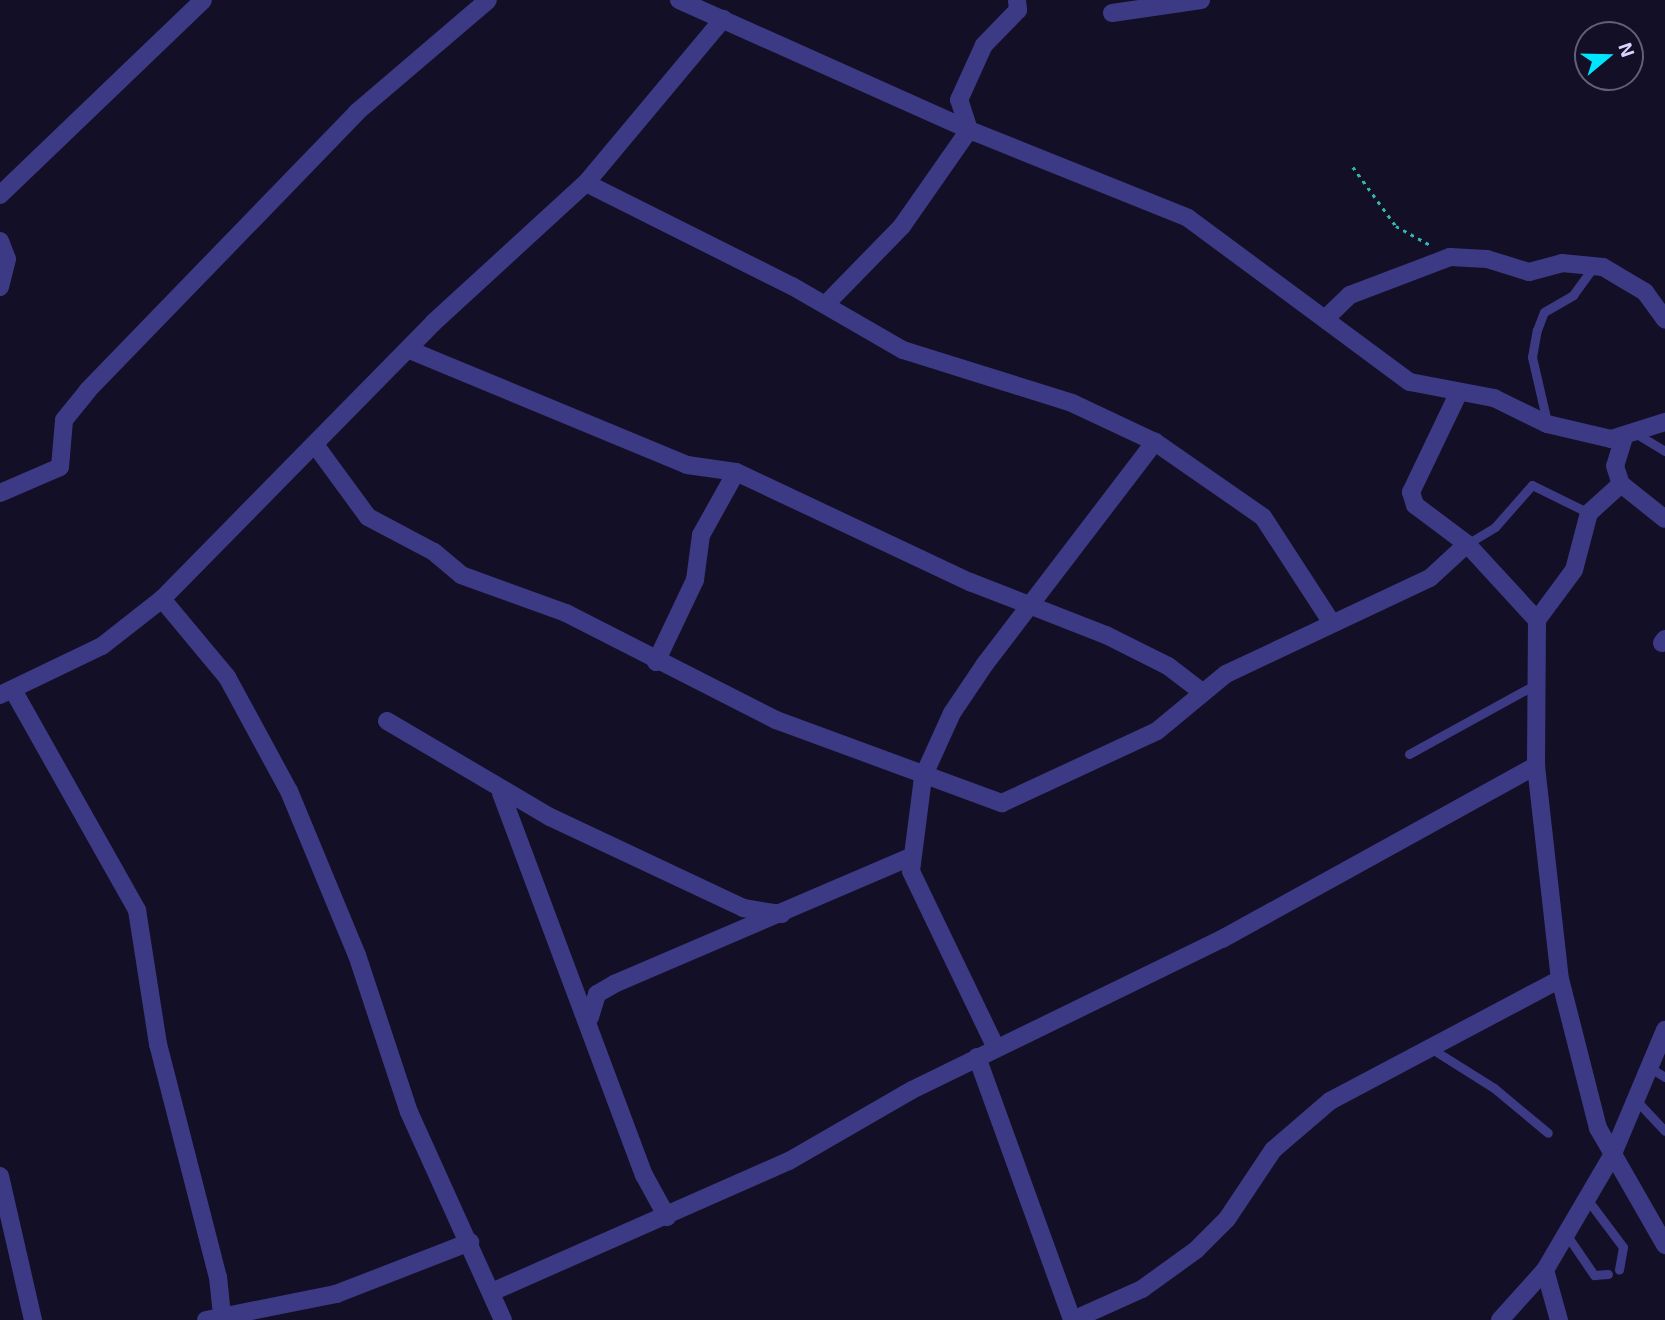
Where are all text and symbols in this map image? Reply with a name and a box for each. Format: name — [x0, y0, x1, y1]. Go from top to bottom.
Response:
north arrow — [1574, 21, 1644, 91]
text: N — [1614, 39, 1641, 60]

